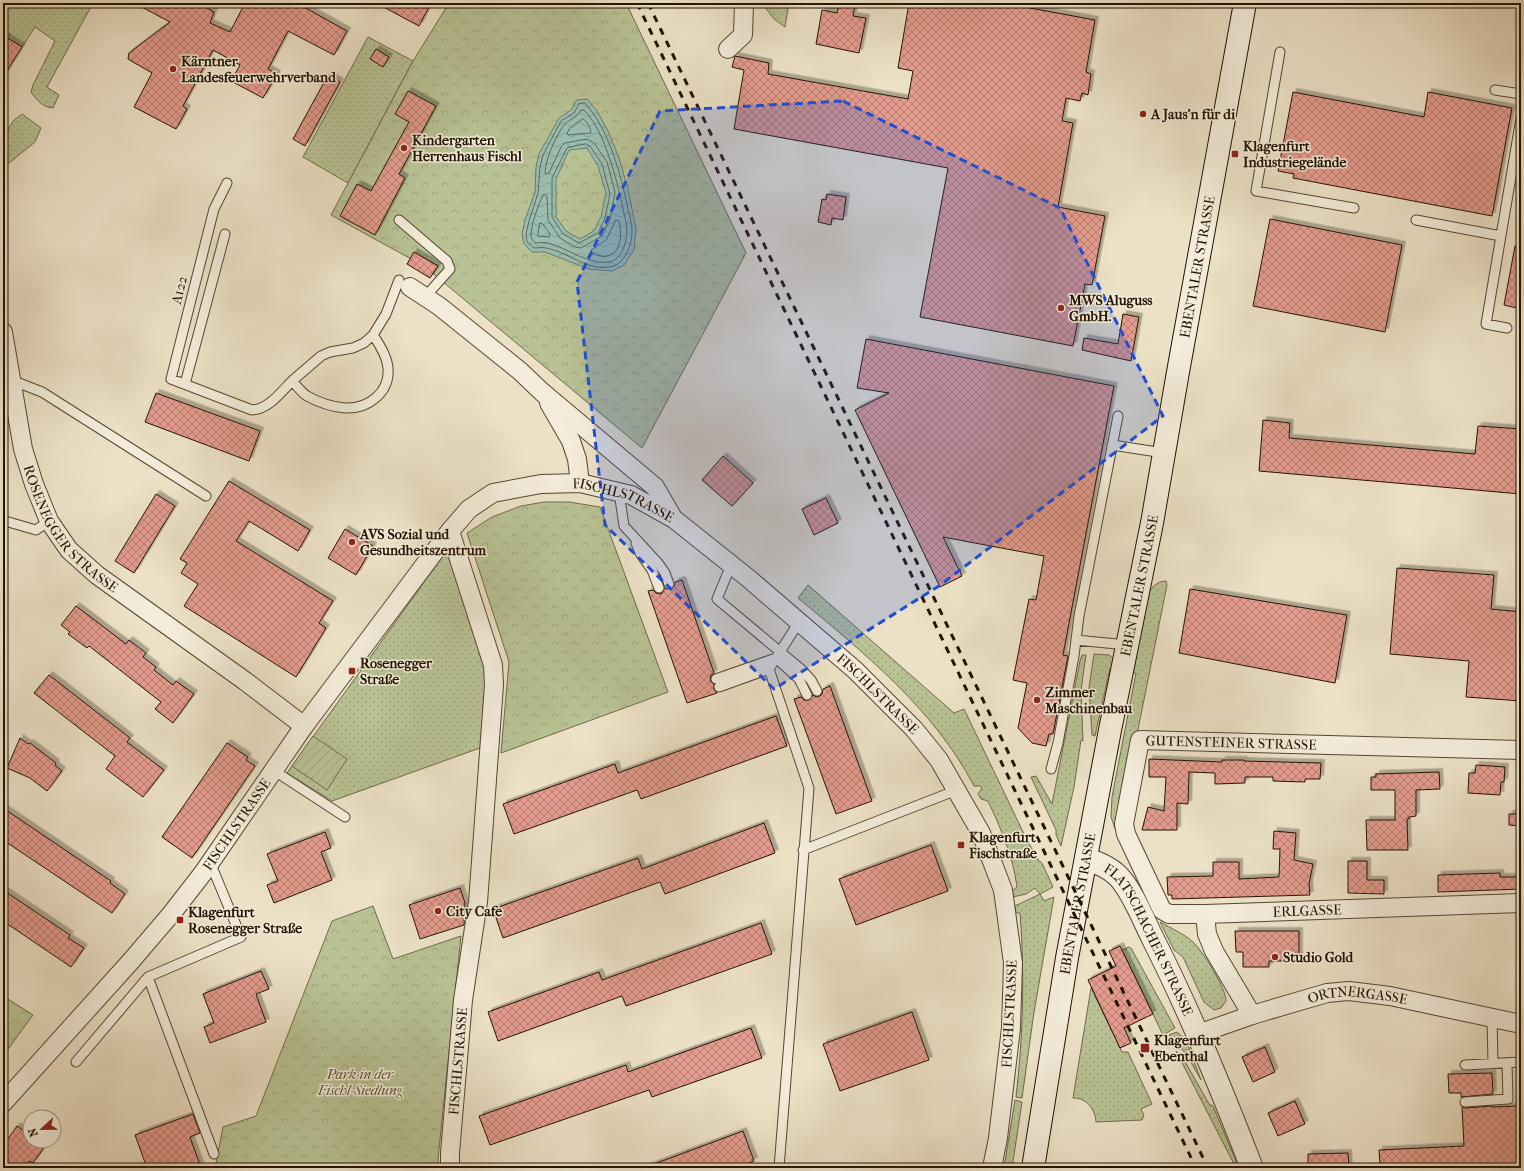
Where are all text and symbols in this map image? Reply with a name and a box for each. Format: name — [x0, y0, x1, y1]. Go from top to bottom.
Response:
place label: Kärntner Landesfeuerwehrverband — [181, 53, 337, 86]
marker: Kärntner Landesfeuerwehrverband — [168, 64, 178, 74]
place label: A Jaus'n für di — [1150, 106, 1236, 123]
marker: A Jaus'n für di — [1138, 109, 1148, 119]
place label: Kindergarten Herrenhaus Fischl — [412, 132, 522, 165]
place label: Klagenfurt Industriegelände — [1243, 138, 1346, 171]
marker: Kindergarten Herrenhaus Fischl — [399, 143, 409, 153]
marker: Klagenfurt Industriegelände — [1230, 149, 1240, 159]
street label: EBENTALER STRASSE — [1176, 194, 1219, 339]
street label: A122 — [168, 274, 191, 307]
place label: MWS Aluguss GmbH. — [1068, 292, 1153, 325]
marker: MWS Aluguss GmbH. — [1056, 303, 1066, 313]
street label: ROSENEGGER STRASSE — [20, 463, 122, 597]
street label: FISCHLSTRASSE — [572, 475, 677, 526]
street label: EBENTALER STRASSE — [1117, 513, 1162, 658]
place label: AVS Sozial und Gesundheitszentrum — [359, 526, 487, 559]
marker: AVS Sozial und Gesundheitszentrum — [347, 537, 357, 547]
street label: FISCHLSTRASSE — [833, 650, 923, 738]
place label: Rosenegger Straße — [360, 655, 433, 688]
marker: Rosenegger Straße — [347, 666, 357, 676]
place label: Zimmer Maschinenbau — [1044, 684, 1132, 717]
marker: Zimmer Maschinenbau — [1032, 695, 1042, 705]
street label: GUTENSTEINER STRASSE — [1145, 732, 1317, 754]
street label: FISCHLSTRASSE — [199, 775, 275, 874]
place label: Klagenfurt Fischstraße — [968, 829, 1037, 862]
street label: EBENTALER STRASSE — [1056, 831, 1100, 976]
marker: Klagenfurt Fischstraße — [956, 840, 966, 850]
street label: FLATSCHACHER STRASSE — [1101, 860, 1197, 1019]
street label: ERLGASSE — [1272, 901, 1342, 921]
place label: City Cafe — [446, 903, 502, 920]
place label: Klagenfurt Rosenegger Straße — [188, 904, 302, 937]
marker: City Cafe — [433, 906, 443, 916]
marker: Klagenfurt Rosenegger Straße — [175, 915, 185, 925]
place label: Studio Gold — [1283, 949, 1355, 966]
marker: Studio Gold — [1270, 952, 1280, 962]
street label: FISCHLSTRASSE — [998, 959, 1021, 1068]
street label: ORTNERGASSE — [1306, 983, 1409, 1009]
street label: FISCHLSTRASSE — [445, 1006, 471, 1116]
place label: Klagenfurt Ebenthal — [1154, 1032, 1222, 1065]
marker: Klagenfurt Ebenthal — [1139, 1042, 1151, 1054]
park label: Park in der Fischl-Siedlung — [317, 1066, 403, 1099]
north arrow — [22, 1109, 62, 1149]
text: N — [25, 1126, 41, 1139]

